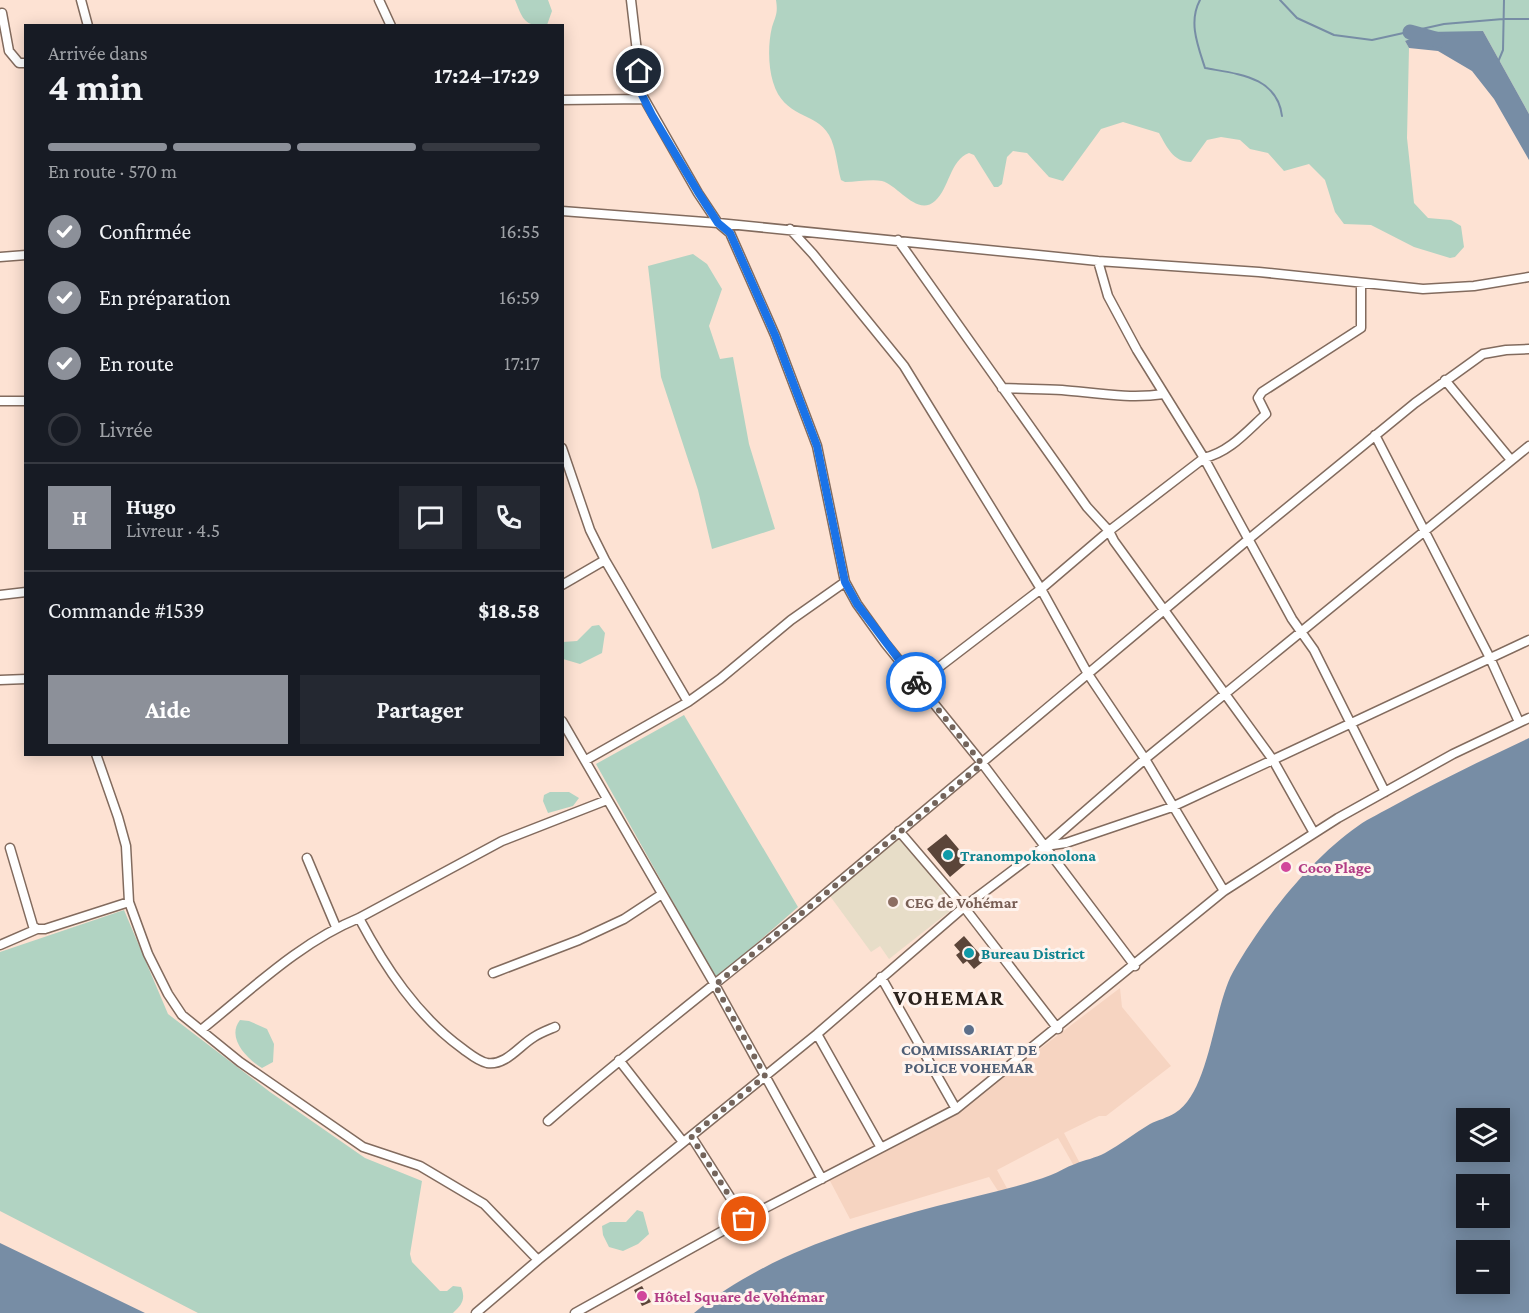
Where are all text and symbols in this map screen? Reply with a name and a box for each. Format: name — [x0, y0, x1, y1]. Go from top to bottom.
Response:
text: Arrivée dans — [48, 42, 148, 64]
pin — [613, 45, 664, 96]
icon: home — [622, 54, 655, 87]
text: 17:24–17:29 — [434, 63, 540, 88]
text: 4 min — [48, 65, 143, 108]
text: En route · 570 m — [48, 160, 177, 182]
icon: check — [48, 215, 81, 248]
text: Confirmée — [99, 219, 191, 244]
text: 16:55 — [500, 220, 540, 242]
icon: check — [48, 281, 81, 314]
text: En préparation — [99, 285, 231, 310]
text: 16:59 — [499, 286, 540, 308]
icon: check — [48, 347, 81, 380]
text: En route — [99, 351, 174, 376]
text: 17:17 — [504, 352, 540, 374]
text: Livrée — [99, 417, 153, 442]
button: chat — [399, 486, 462, 549]
button: phone — [477, 486, 540, 549]
text: Hugo — [126, 494, 176, 519]
text: H — [72, 505, 87, 530]
text: Livreur · 4.5 — [126, 519, 220, 541]
text: Commande #1539 — [48, 598, 205, 623]
text: $18.58 — [478, 598, 540, 623]
courier — [886, 652, 946, 712]
icon: bike — [900, 666, 933, 699]
button: Aide — [48, 675, 288, 744]
button: Partager — [300, 675, 540, 744]
place label: Tranompokonolona — [960, 847, 1096, 864]
marker: Tranompokonolona — [941, 848, 955, 862]
place label: Coco Plage — [1298, 859, 1372, 876]
marker: Coco Plage — [1279, 860, 1293, 874]
place label: CEG de Vohémar — [905, 894, 1018, 911]
marker: CEG de Vohémar — [886, 895, 900, 909]
place label: Bureau District — [981, 945, 1085, 962]
marker: Bureau District — [962, 946, 976, 960]
district label: VOHEMAR — [892, 985, 1005, 1010]
marker: COMMISSARIAT DE POLICE VOHEMAR — [962, 1023, 976, 1037]
place label: COMMISSARIAT DE POLICE VOHEMAR — [901, 1041, 1037, 1076]
map controls — [1456, 1108, 1510, 1294]
button: layers — [1456, 1108, 1510, 1162]
button: + — [1456, 1174, 1510, 1228]
pin — [718, 1193, 769, 1244]
icon: bag — [727, 1202, 760, 1235]
button: − — [1456, 1240, 1510, 1294]
place label: Hôtel Square de Vohémar — [654, 1288, 825, 1305]
marker: Hôtel Square de Vohémar — [635, 1289, 649, 1303]

